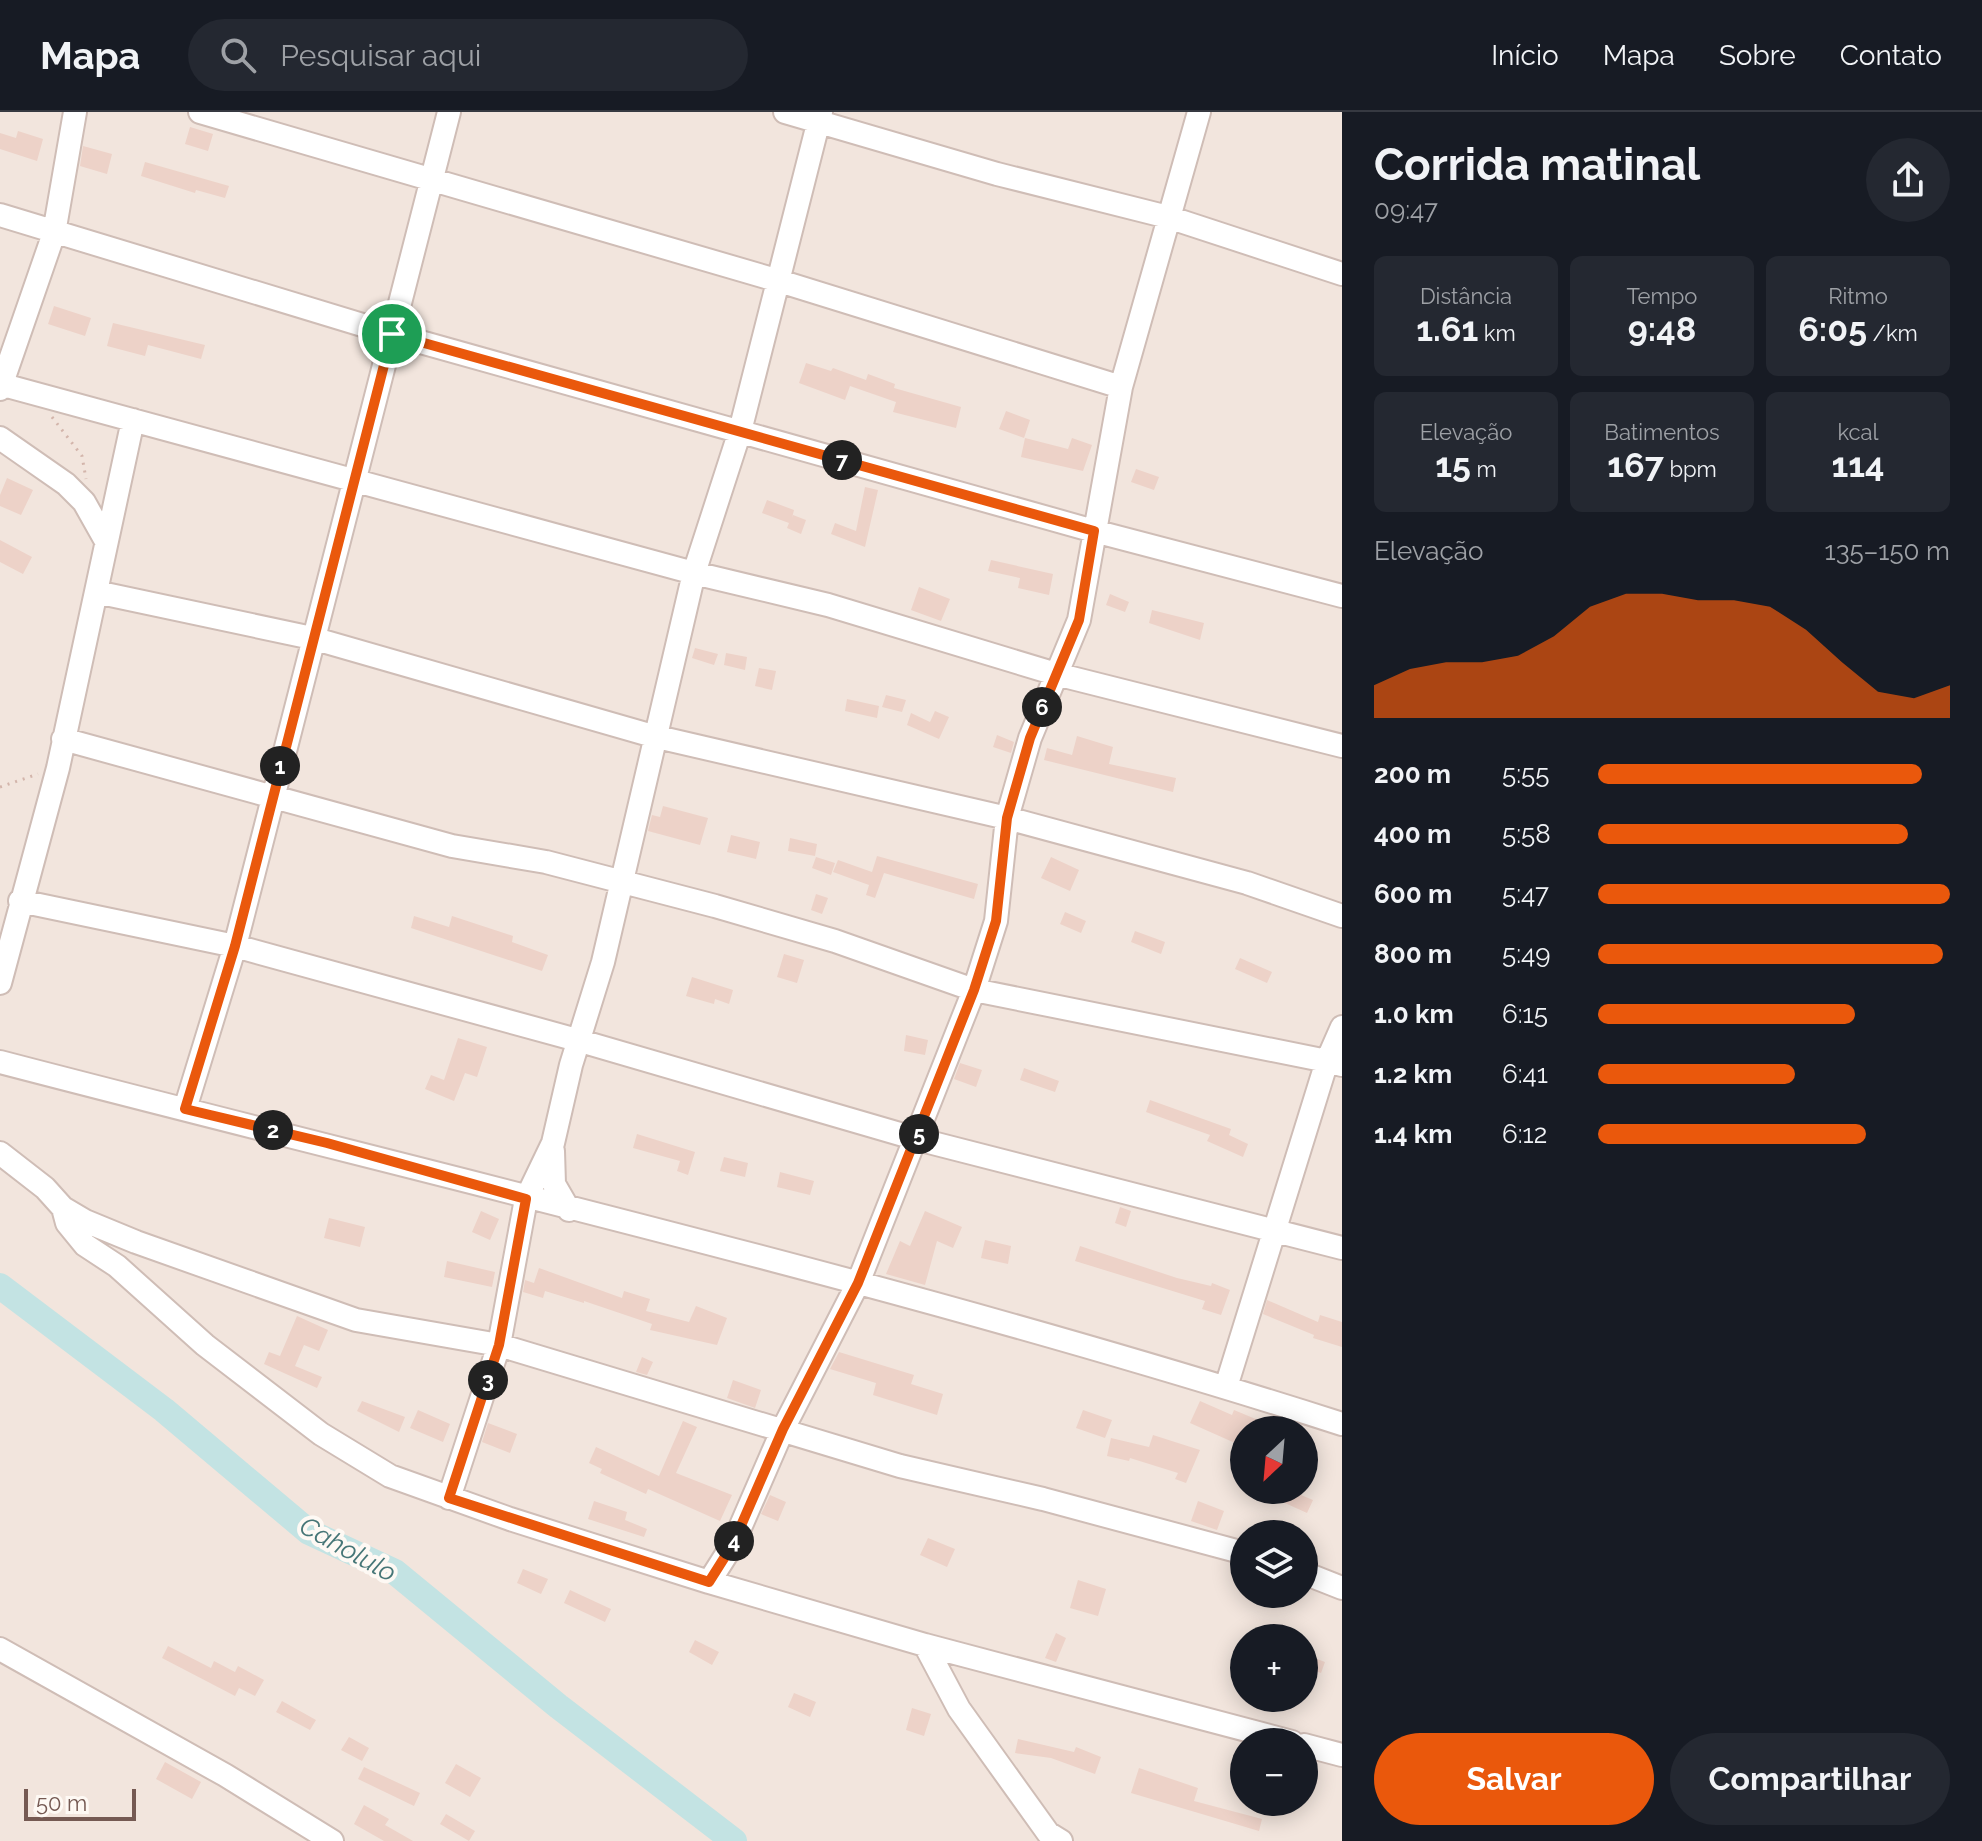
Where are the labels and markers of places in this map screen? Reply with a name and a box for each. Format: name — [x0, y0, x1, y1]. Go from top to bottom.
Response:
pin — [358, 300, 426, 368]
pin: 7 — [822, 440, 862, 480]
pin: 6 — [1022, 687, 1062, 727]
pin: 1 — [260, 746, 300, 786]
pin: 2 — [253, 1110, 293, 1150]
pin: 5 — [899, 1114, 939, 1154]
pin: 3 — [468, 1360, 508, 1400]
pin: 4 — [714, 1521, 754, 1561]

